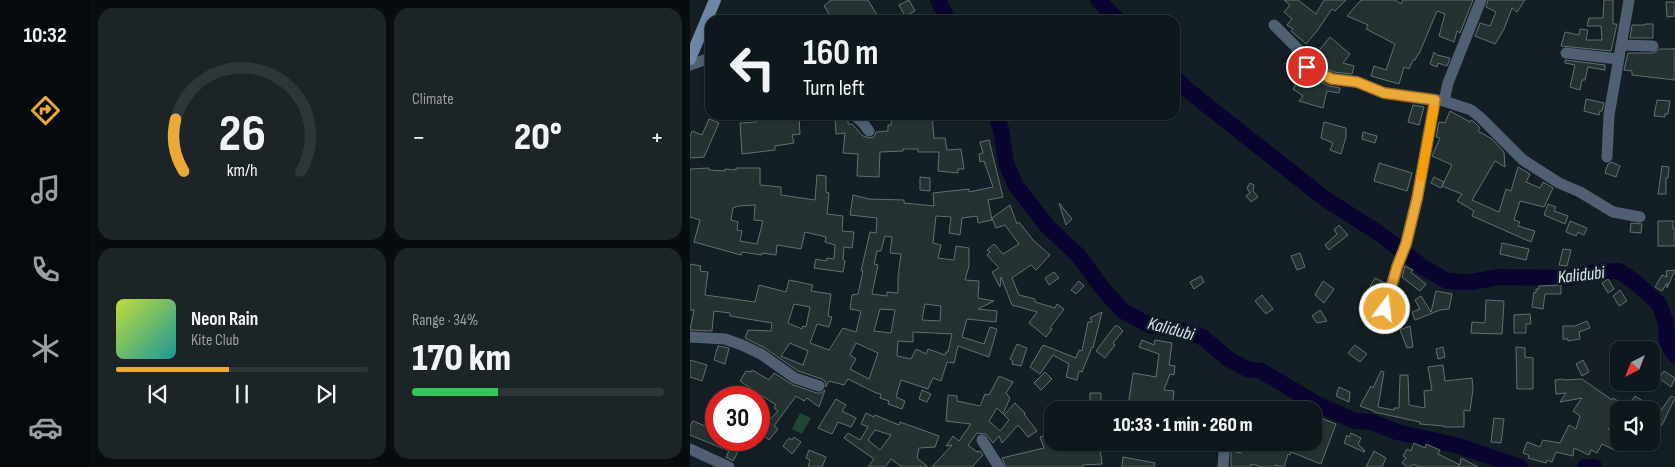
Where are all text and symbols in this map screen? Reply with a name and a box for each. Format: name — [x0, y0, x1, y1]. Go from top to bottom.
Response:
text: 10:32 — [23, 22, 67, 49]
text: 160 m — [803, 32, 879, 75]
icon: left — [720, 35, 785, 100]
pin — [1286, 46, 1328, 88]
icon: arrive — [1293, 53, 1321, 81]
text: Turn left — [803, 75, 865, 102]
text: Climate — [412, 90, 454, 109]
icon: directions — [28, 93, 63, 128]
text: 26 — [218, 103, 266, 166]
text: 20° — [514, 115, 562, 160]
text: − — [412, 121, 426, 154]
text: + — [650, 121, 664, 154]
text: km/h — [227, 160, 257, 181]
icon: music — [28, 172, 63, 207]
icon: phone — [28, 252, 63, 287]
water label: Kalidubi — [1556, 262, 1606, 288]
position arrow — [1358, 282, 1410, 334]
text: Neon Rain — [191, 308, 258, 331]
text: Range · 34% — [412, 311, 478, 330]
water label: Kalidubi — [1146, 313, 1197, 345]
icon: climate — [28, 331, 63, 366]
text: Kite Club — [191, 331, 239, 350]
text: 170 km — [412, 336, 511, 381]
north arrow — [1610, 341, 1660, 391]
map controls — [1610, 341, 1660, 451]
icon: previous — [144, 380, 172, 408]
icon: pause — [228, 380, 256, 408]
icon: next — [312, 380, 340, 408]
speed limit sign: 30 — [705, 386, 770, 451]
button: sound — [1610, 401, 1660, 451]
icon: car — [28, 410, 63, 445]
text: 10:33 · 1 min · 260 m — [1113, 414, 1253, 437]

